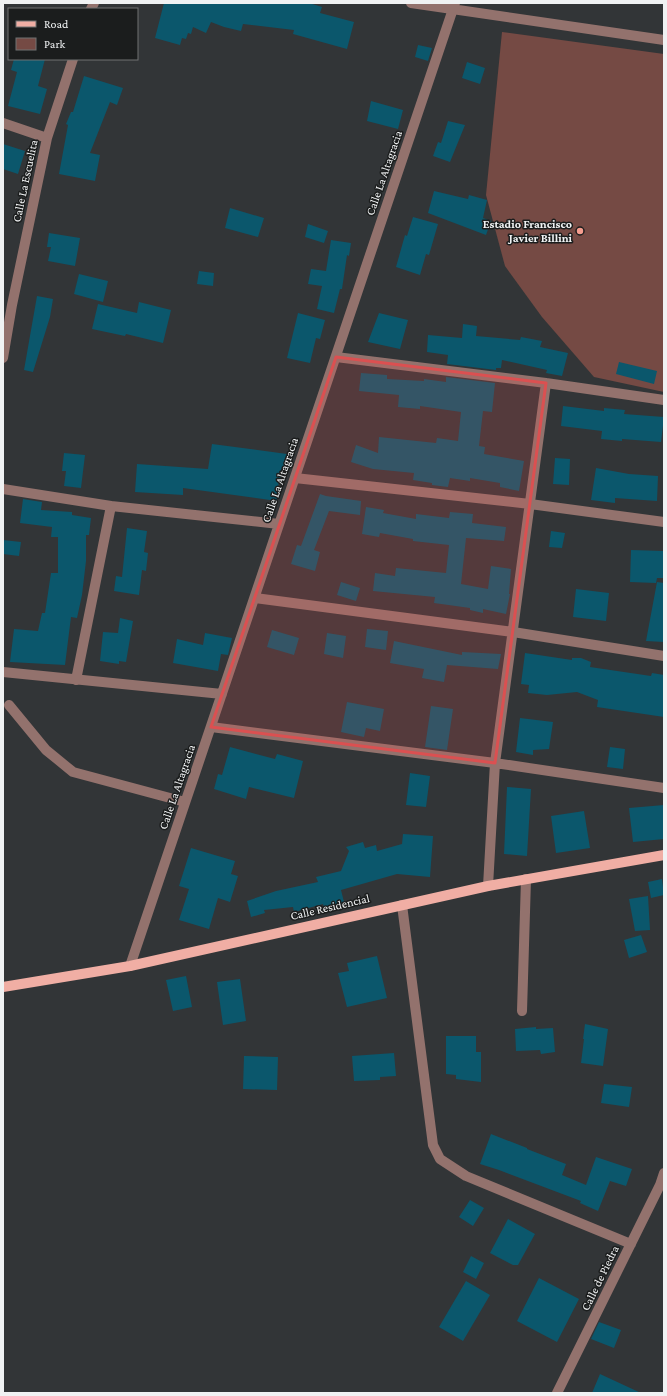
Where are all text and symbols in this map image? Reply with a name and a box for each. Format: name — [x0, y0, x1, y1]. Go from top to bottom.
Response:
legend — [8, 8, 138, 60]
text: Road — [44, 17, 69, 31]
text: Park — [44, 37, 66, 51]
street label: Calle La Altagracia — [363, 128, 405, 217]
street label: Calle La Escuelita — [9, 138, 41, 223]
place label: Estadio Francisco Javier Billini — [483, 217, 573, 245]
marker: Estadio Francisco Javier Billini — [575, 226, 585, 236]
street label: Calle La Altagracia — [259, 435, 301, 524]
street label: Calle La Altagracia — [156, 742, 198, 831]
street label: Calle Residencial — [289, 891, 371, 923]
street label: Calle de Piedra — [578, 1243, 622, 1313]

